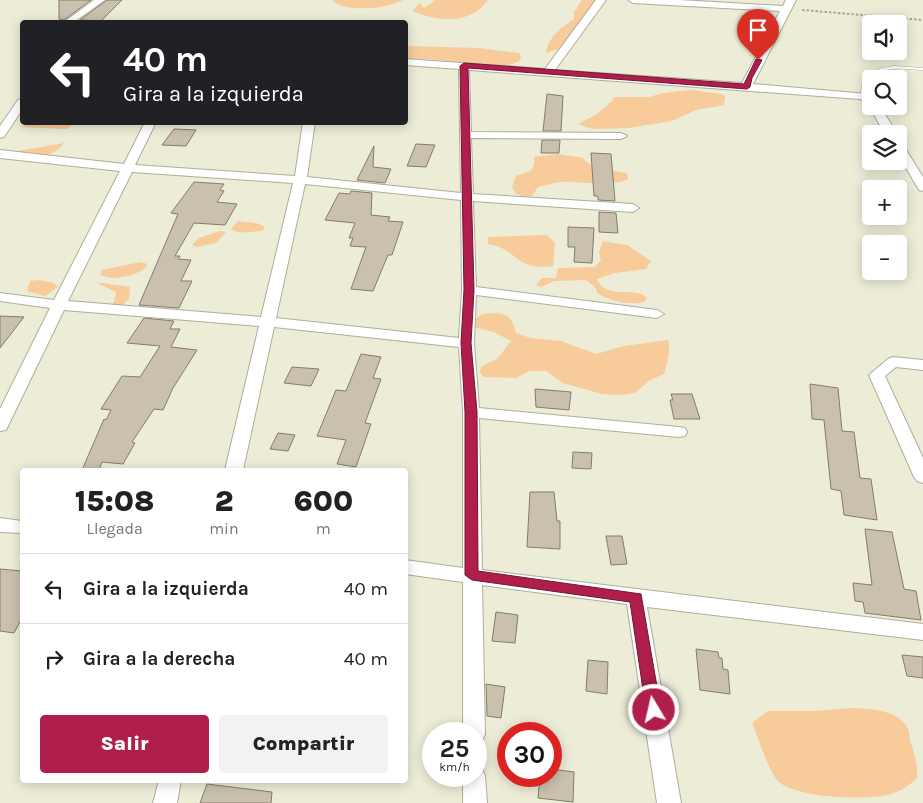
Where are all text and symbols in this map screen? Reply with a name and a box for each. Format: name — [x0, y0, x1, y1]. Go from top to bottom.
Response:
pin — [737, 9, 779, 60]
map controls — [862, 15, 907, 280]
button: sound — [862, 15, 907, 60]
icon: arrive — [744, 16, 772, 44]
text: 40 m — [123, 39, 208, 80]
icon: left — [40, 40, 105, 105]
button: search — [862, 70, 907, 115]
text: Gira a la izquierda — [123, 81, 304, 107]
button: layers — [862, 125, 907, 170]
button: + — [862, 180, 907, 225]
button: − — [862, 235, 907, 280]
text: 15:08 — [75, 483, 154, 519]
text: 2 — [214, 483, 233, 519]
text: 600 — [293, 483, 353, 519]
text: Llegada — [86, 519, 143, 538]
text: min — [209, 519, 239, 538]
text: m — [316, 519, 331, 538]
icon: left — [40, 575, 68, 603]
text: Gira a la izquierda — [83, 578, 249, 600]
text: 40 m — [344, 578, 388, 600]
icon: right — [40, 645, 68, 673]
text: Gira a la derecha — [83, 648, 235, 670]
text: 40 m — [344, 648, 388, 670]
position arrow — [627, 683, 679, 735]
button: Salir — [40, 715, 209, 773]
button: Compartir — [219, 715, 388, 773]
speed limit sign: 30 — [497, 722, 562, 787]
text: 25 — [440, 734, 469, 763]
text: km/h — [439, 760, 470, 774]

